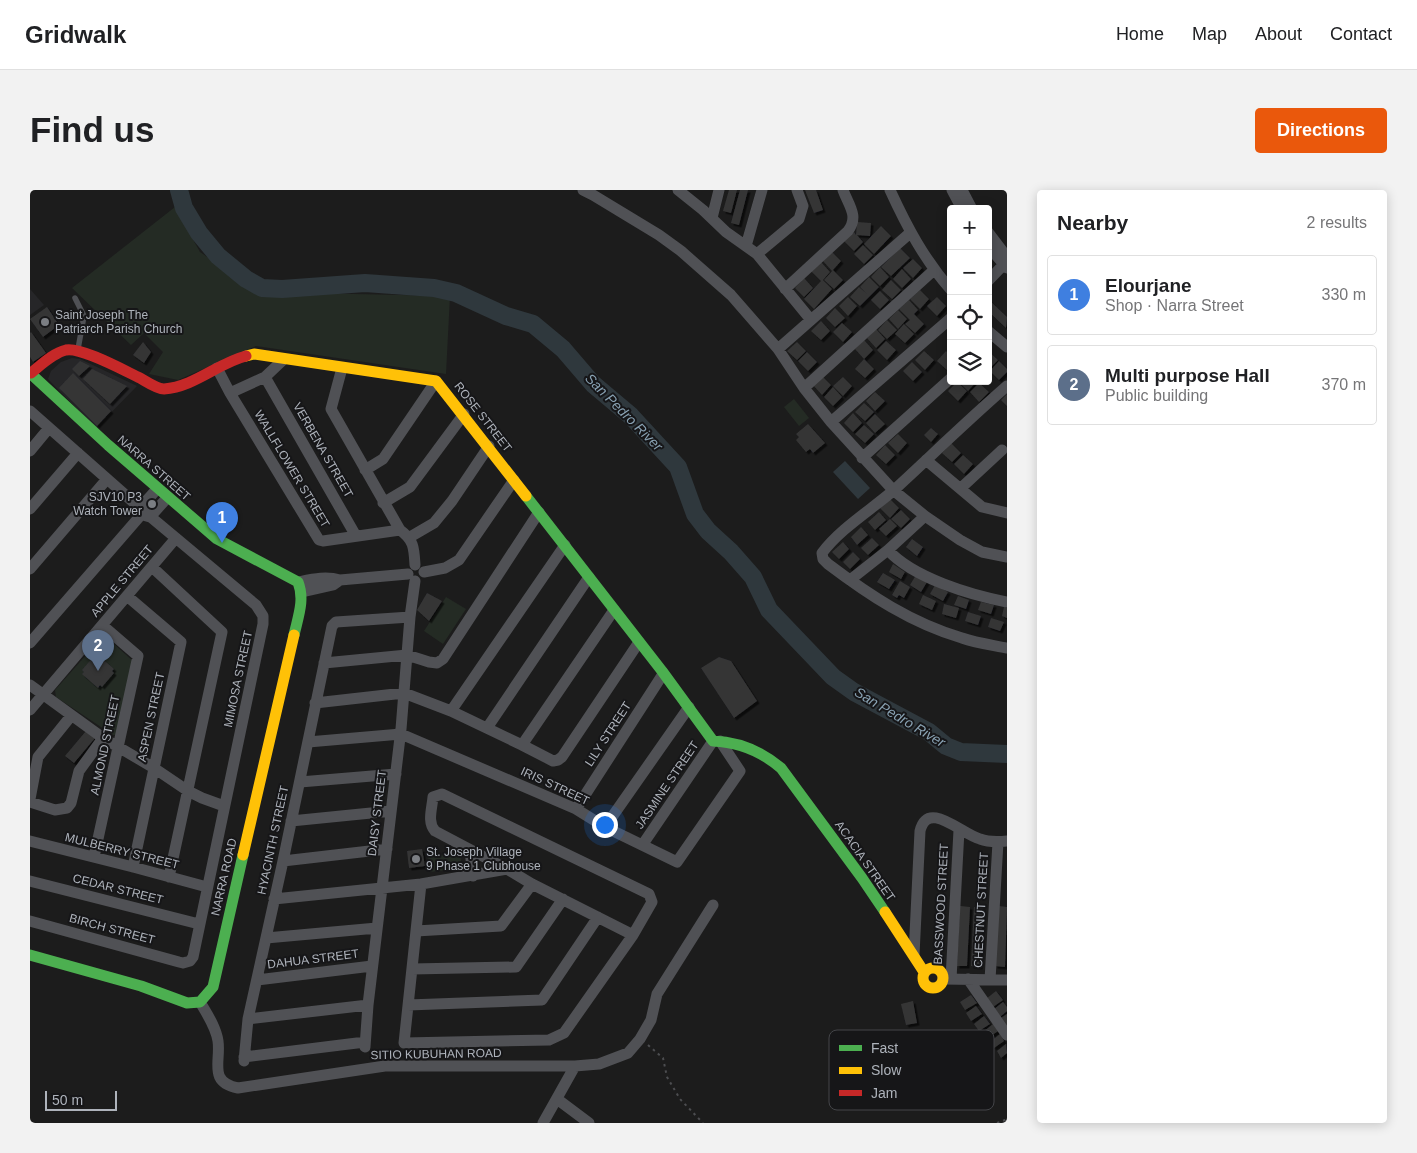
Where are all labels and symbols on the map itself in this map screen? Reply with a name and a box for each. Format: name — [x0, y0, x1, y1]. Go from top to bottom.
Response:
place label: Saint Joseph The Patriarch Parish Church — [55, 308, 182, 336]
marker: Saint Joseph The Patriarch Parish Church — [39, 316, 51, 328]
water label: San Pedro River — [582, 370, 667, 455]
street label: ROSE STREET — [451, 379, 515, 455]
street label: VERBENA STREET — [290, 400, 356, 501]
street label: WALLFLOWER STREET — [251, 408, 333, 531]
street label: NARRA STREET — [115, 433, 194, 504]
place label: SJV10 P3 Watch Tower — [73, 490, 142, 518]
marker: SJV10 P3 Watch Tower — [146, 498, 158, 510]
pin: 1 — [206, 502, 238, 543]
street label: APPLE STREET — [88, 542, 157, 620]
street label: MIMOSA STREET — [221, 629, 255, 729]
pin: 2 — [82, 630, 114, 671]
street label: ASPEN STREET — [135, 670, 167, 763]
water label: San Pedro River — [852, 684, 949, 751]
street label: ALMOND STREET — [88, 693, 123, 796]
street label: LILY STREET — [582, 698, 634, 769]
street label: JASMINE STREET — [632, 738, 702, 831]
street label: IRIS STREET — [519, 764, 592, 808]
street label: DAISY STREET — [365, 769, 389, 857]
street label: HYACINTH STREET — [255, 784, 292, 896]
your location — [592, 812, 618, 838]
street label: ACACIA STREET — [832, 818, 898, 904]
street label: MULBERRY STREET — [64, 830, 181, 872]
street label: NARRA ROAD — [208, 836, 240, 917]
street label: BASSWOOD STREET — [931, 842, 951, 965]
place label: St. Joseph Village 9 Phase 1 Clubhouse — [426, 845, 541, 873]
street label: CHESTNUT STREET — [971, 851, 991, 968]
marker: St. Joseph Village 9 Phase 1 Clubhouse — [410, 853, 422, 865]
street label: CEDAR STREET — [71, 871, 165, 907]
street label: BIRCH STREET — [68, 911, 157, 947]
street label: DAHUA STREET — [266, 946, 360, 972]
legend — [829, 1030, 994, 1110]
text: Fast — [871, 1040, 898, 1056]
street label: SITIO KUBUHAN ROAD — [370, 1046, 502, 1062]
text: Slow — [871, 1062, 902, 1078]
text: Jam — [871, 1085, 897, 1101]
scale bar — [45, 1088, 118, 1111]

